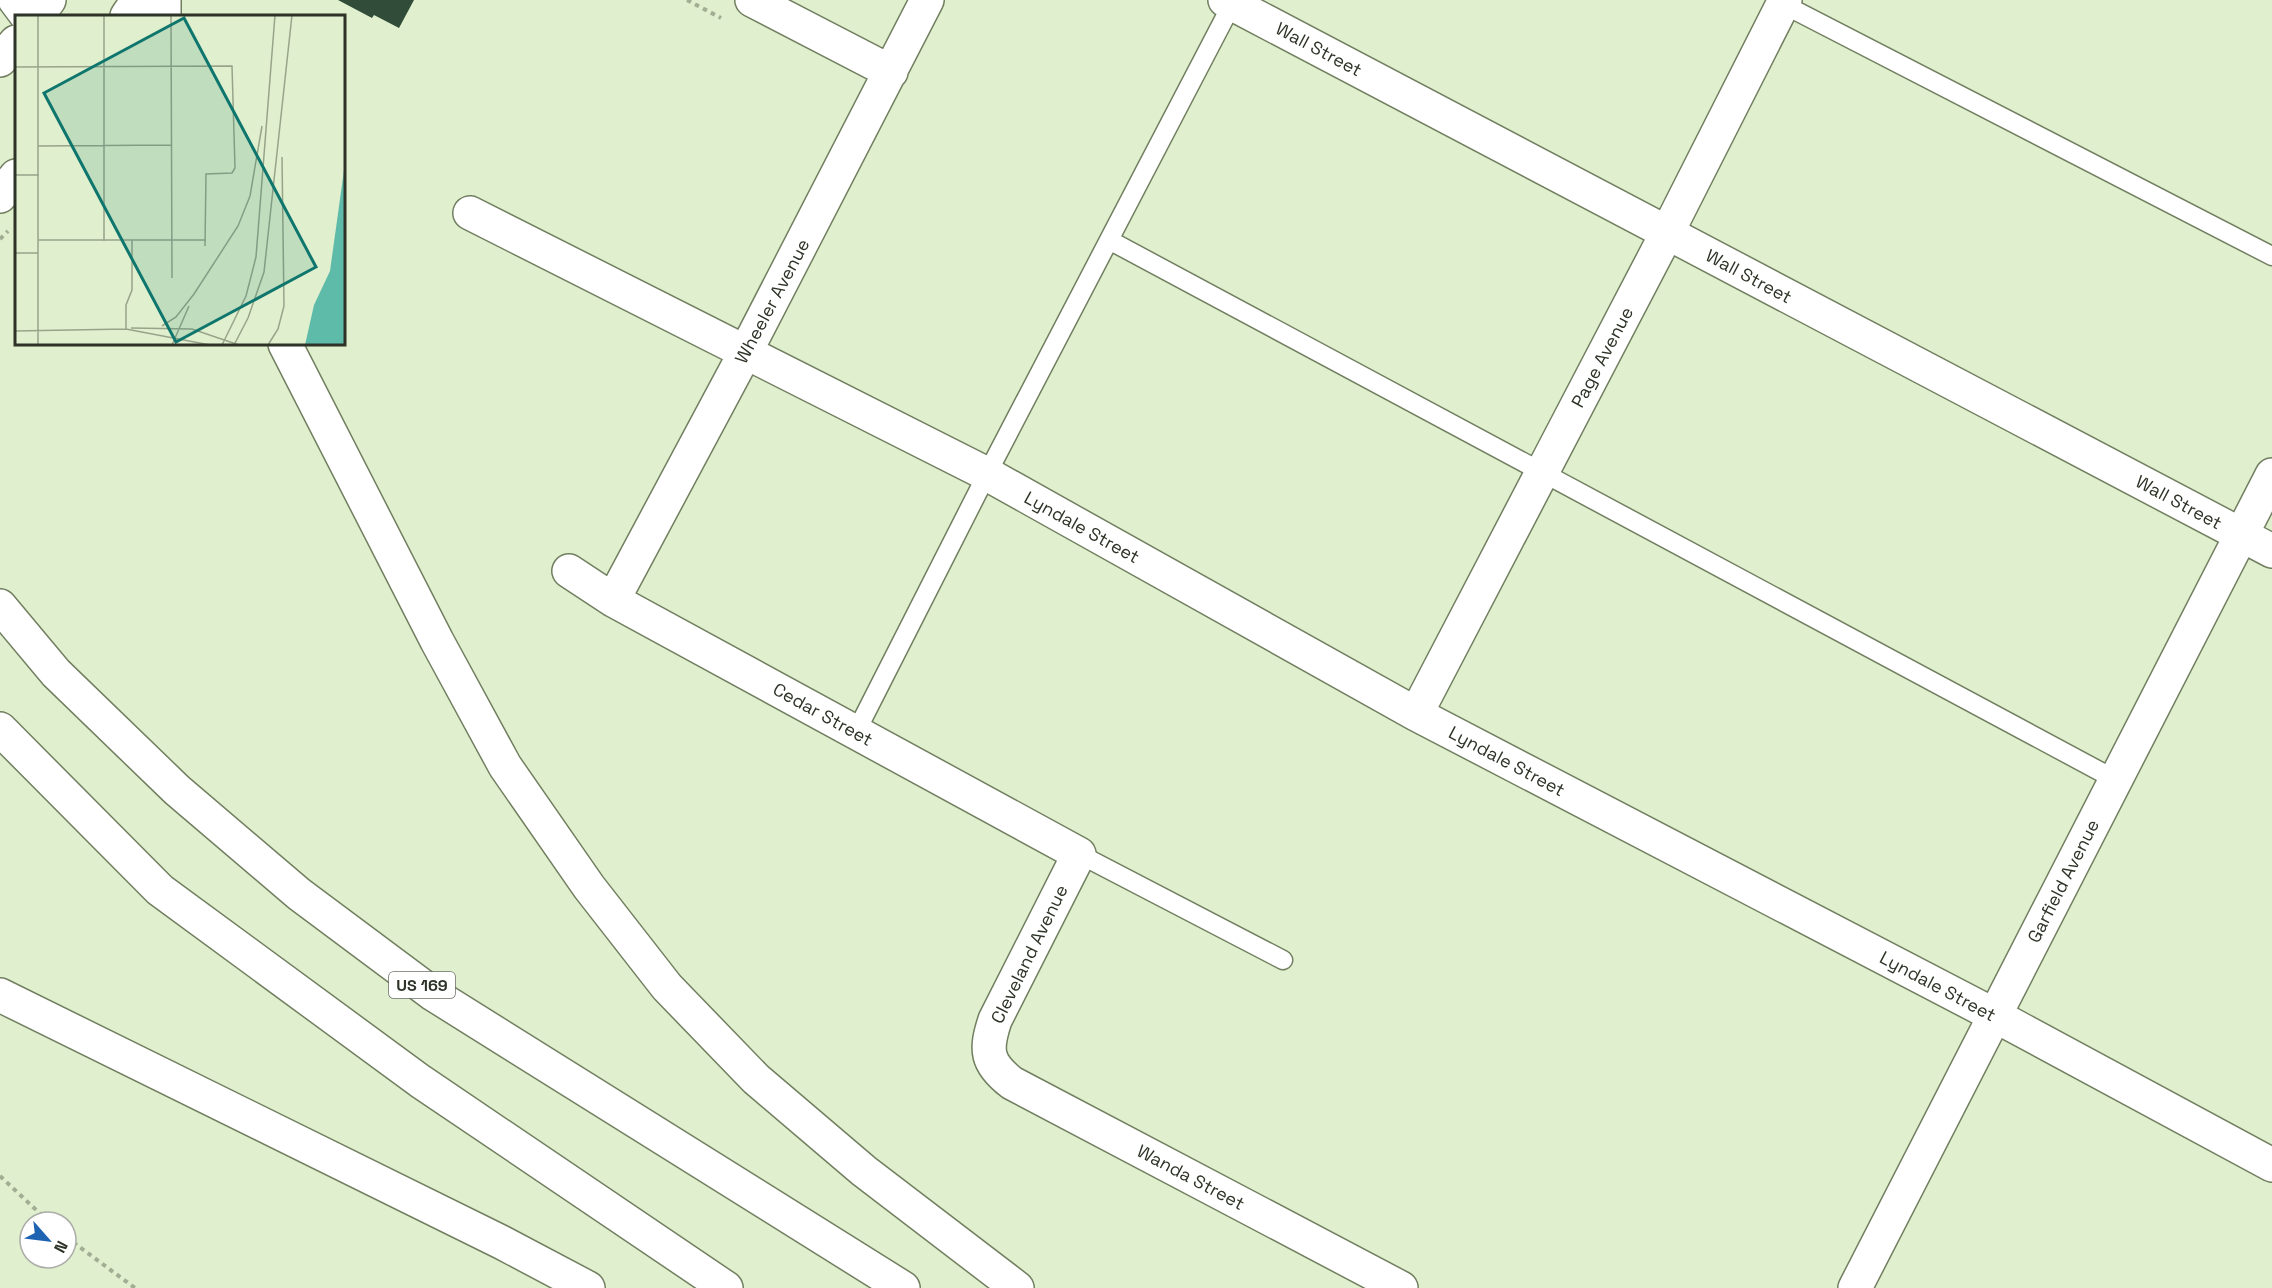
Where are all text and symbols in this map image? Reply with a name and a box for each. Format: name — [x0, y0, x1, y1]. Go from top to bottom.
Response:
inset map — [15, 15, 345, 345]
street label: Wall Street — [1272, 17, 1366, 81]
street label: Wheeler Avenue — [729, 235, 815, 367]
street label: Wall Street — [1702, 244, 1796, 308]
street label: Page Avenue — [1566, 303, 1638, 411]
street label: Wall Street — [2132, 470, 2226, 534]
street label: Lyndale Street — [1020, 486, 1144, 568]
street label: Cedar Street — [769, 677, 877, 751]
street label: Lyndale Street — [1445, 721, 1569, 801]
street label: Garfield Avenue — [2022, 815, 2104, 947]
street label: Cleveland Avenue — [985, 881, 1073, 1027]
street label: Lyndale Street — [1876, 946, 2000, 1026]
road number: US 169 — [389, 972, 455, 998]
street label: Wanda Street — [1133, 1139, 1249, 1215]
north arrow — [18, 1210, 78, 1270]
text: N — [49, 1237, 73, 1256]

